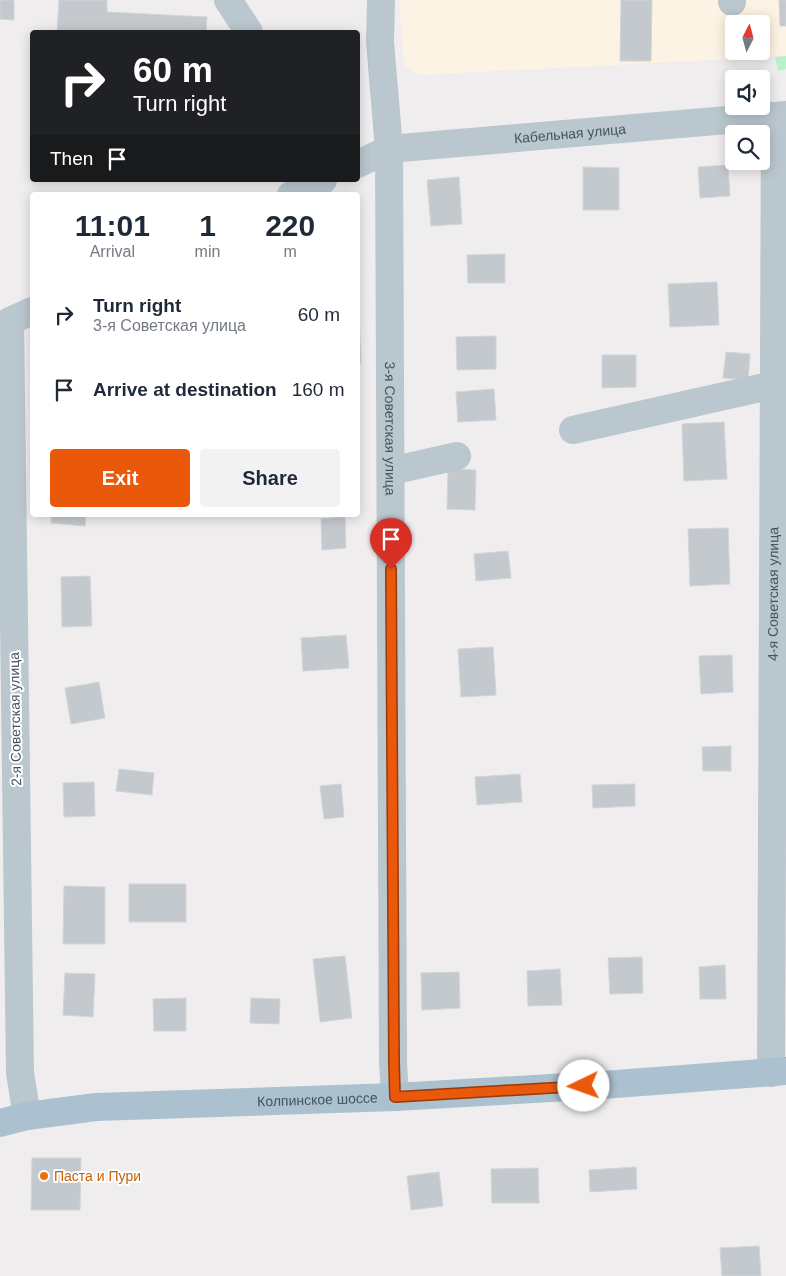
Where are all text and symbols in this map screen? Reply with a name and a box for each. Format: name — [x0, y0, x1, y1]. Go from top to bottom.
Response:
north arrow — [725, 15, 770, 60]
map controls — [725, 15, 770, 170]
icon: right — [50, 50, 115, 115]
text: 60 m — [133, 50, 213, 89]
button: sound — [725, 70, 770, 115]
text: Turn right — [133, 91, 226, 116]
street label: Кабельная улица — [513, 121, 627, 146]
button: search — [725, 125, 770, 170]
icon: arrive — [103, 145, 131, 173]
text: Then — [50, 148, 93, 169]
text: 11:01 — [75, 209, 150, 242]
text: 1 — [199, 209, 216, 242]
text: 220 — [265, 209, 315, 242]
text: Arrival — [90, 243, 135, 260]
text: min — [195, 243, 220, 260]
text: m — [284, 243, 297, 260]
text: Turn right — [93, 295, 181, 316]
icon: right — [50, 301, 78, 329]
text: 60 m — [298, 304, 340, 325]
text: 3-я Советская улица — [93, 317, 246, 334]
street label: 3-я Советская улица — [382, 362, 399, 496]
icon: arrive — [50, 376, 78, 404]
text: Arrive at destination — [93, 379, 277, 400]
text: 160 m — [292, 379, 345, 400]
button: Exit — [50, 449, 190, 507]
button: Share — [200, 449, 340, 507]
pin — [370, 518, 412, 569]
icon: arrive — [377, 525, 405, 553]
street label: 4-я Советская улица — [765, 527, 781, 661]
street label: 2-я Советская улица — [6, 652, 24, 786]
position arrow — [557, 1059, 609, 1111]
street label: Колпинское шоссе — [257, 1090, 378, 1110]
place label: Паста и Пури — [54, 1168, 141, 1184]
marker: Паста и Пури — [38, 1170, 50, 1182]

